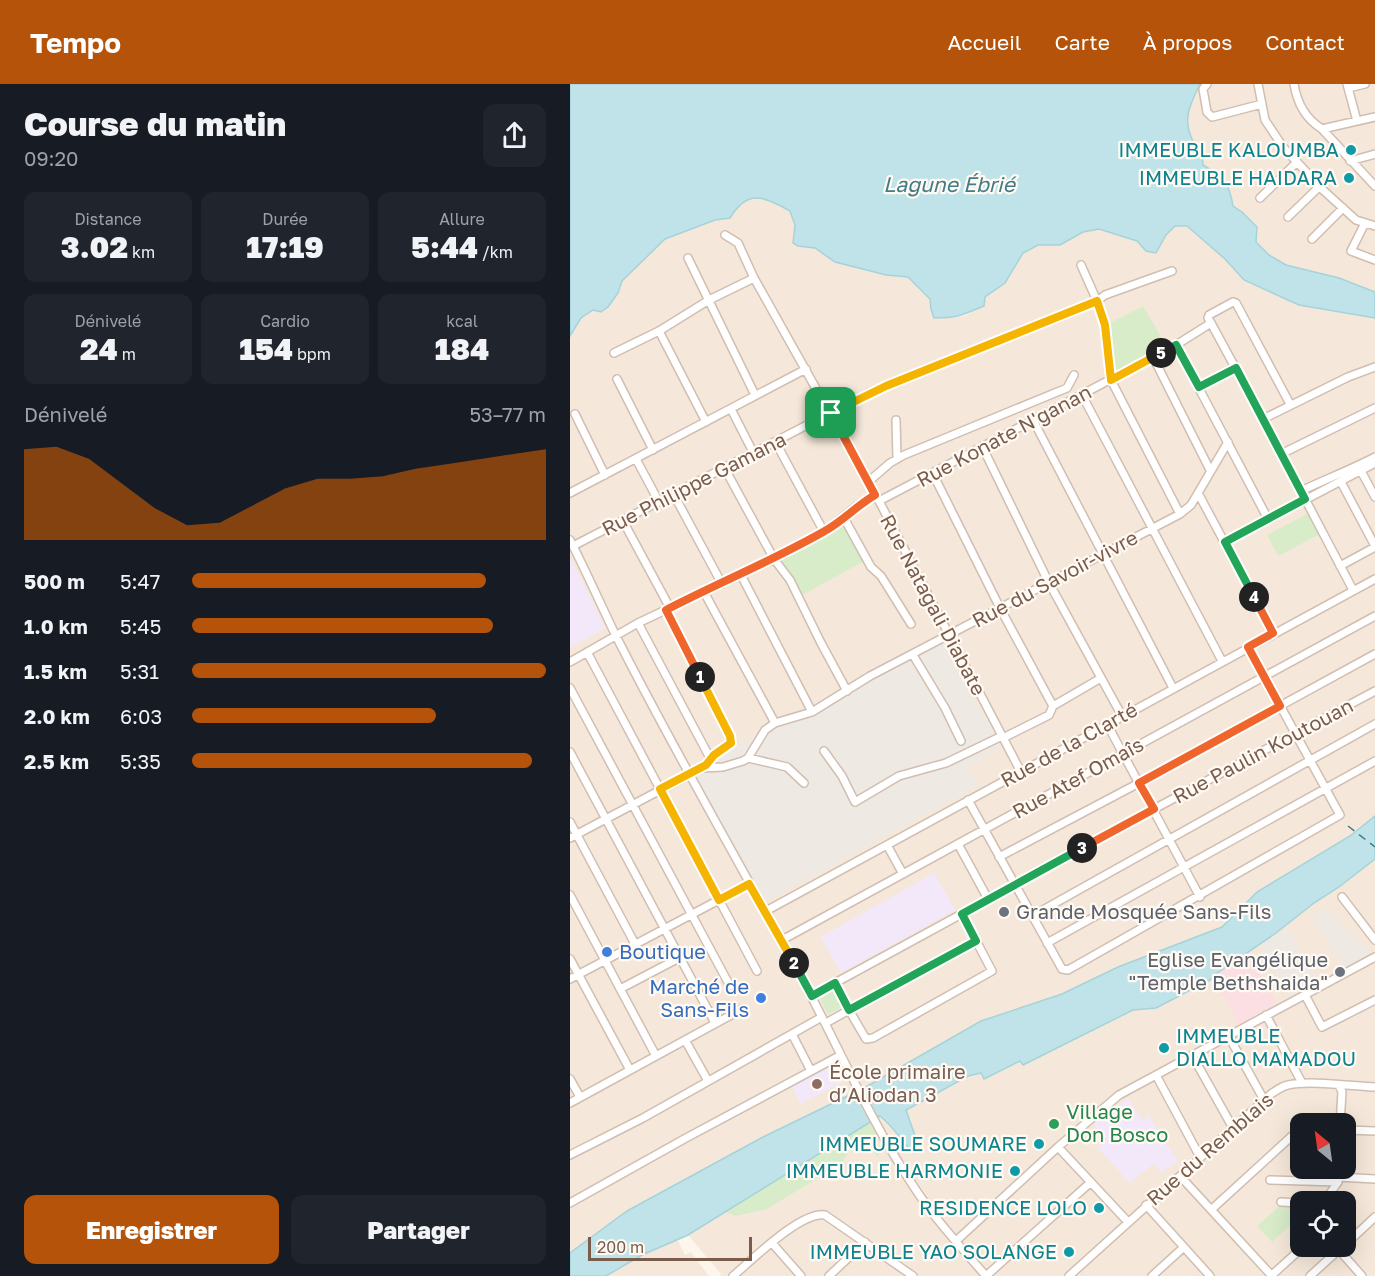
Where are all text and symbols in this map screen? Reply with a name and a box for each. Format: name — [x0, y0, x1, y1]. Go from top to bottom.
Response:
text: Tempo — [30, 26, 121, 59]
text: Accueil — [948, 29, 1021, 55]
text: Carte — [1054, 29, 1110, 55]
text: À propos — [1143, 29, 1232, 55]
text: Contact — [1265, 29, 1345, 55]
text: Course du matin — [24, 104, 286, 143]
button: share — [483, 104, 546, 167]
place label: IMMEUBLE KALOUMBA — [1118, 137, 1339, 161]
marker: IMMEUBLE KALOUMBA — [1344, 143, 1358, 157]
text: 09:20 — [24, 146, 79, 170]
place label: IMMEUBLE HAIDARA — [1139, 165, 1337, 189]
water label: Lagune Ébrié — [883, 171, 1017, 197]
marker: IMMEUBLE HAIDARA — [1342, 171, 1356, 185]
text: Distance — [74, 209, 142, 229]
text: Durée — [262, 209, 308, 229]
text: Allure — [439, 209, 485, 229]
text: 3.02 — [61, 229, 128, 265]
text: 17:19 — [246, 229, 324, 265]
text: 5:44 — [411, 229, 478, 265]
text: km — [128, 242, 155, 262]
text: /km — [478, 242, 513, 262]
text: Dénivelé — [75, 311, 141, 331]
text: Cardio — [260, 311, 310, 331]
text: kcal — [446, 311, 478, 331]
text: 24 — [80, 331, 118, 367]
text: 154 — [239, 331, 293, 367]
text: 184 — [435, 331, 489, 367]
pin: 5 — [1146, 338, 1176, 368]
text: 5 — [1156, 343, 1166, 363]
text: m — [118, 344, 136, 364]
text: bpm — [293, 344, 331, 364]
street label: Rue Konate N'ganan — [912, 379, 1095, 491]
pin — [805, 387, 856, 438]
icon: arrive — [814, 396, 847, 429]
text: Dénivelé — [24, 402, 107, 426]
text: 53–77 m — [469, 402, 546, 426]
street label: Rue Philippe Gamana — [597, 426, 790, 540]
street label: Rue Natagali Diabate — [876, 510, 992, 699]
street label: Rue du Savoir-vivre — [968, 524, 1141, 632]
text: 500 m — [24, 569, 85, 593]
text: 5:47 — [120, 569, 160, 593]
pin: 4 — [1239, 582, 1269, 612]
text: 4 — [1249, 587, 1259, 607]
text: 1.0 km — [24, 614, 88, 638]
text: 5:45 — [120, 614, 161, 638]
text: 1.5 km — [24, 659, 87, 683]
text: 5:31 — [120, 659, 159, 683]
pin: 1 — [685, 662, 715, 692]
text: 1 — [696, 667, 704, 687]
street label: Rue Paulin Koutouan — [1168, 692, 1357, 808]
street label: Rue de la Clarté — [996, 697, 1141, 792]
text: 2.0 km — [24, 704, 90, 728]
text: 6:03 — [120, 704, 162, 728]
street label: Rue Atef Omaîs — [1008, 731, 1147, 823]
text: 2.5 km — [24, 749, 89, 773]
text: 5:35 — [120, 749, 161, 773]
pin: 3 — [1067, 833, 1097, 863]
text: 3 — [1077, 838, 1087, 858]
place label: Grande Mosquée Sans-Fils — [1016, 899, 1271, 923]
marker: Grande Mosquée Sans-Fils — [997, 905, 1011, 919]
place label: Boutique — [619, 939, 706, 963]
marker: Boutique — [600, 945, 614, 959]
place label: Eglise Evangélique "Temple Bethshaida" — [1129, 947, 1328, 994]
pin: 2 — [779, 948, 809, 978]
text: 2 — [789, 953, 799, 973]
marker: Eglise Evangélique "Temple Bethshaida" — [1333, 965, 1347, 979]
place label: Marché de Sans-Fils — [649, 974, 749, 1021]
marker: Marché de Sans-Fils — [754, 991, 768, 1005]
place label: IMMEUBLE DIALLO MAMADOU — [1176, 1023, 1356, 1070]
marker: IMMEUBLE DIALLO MAMADOU — [1157, 1041, 1171, 1055]
place label: École primaire d’Aliodan 3 — [829, 1059, 966, 1106]
marker: École primaire d’Aliodan 3 — [810, 1077, 824, 1091]
street label: Rue du Remblais — [1141, 1087, 1278, 1210]
place label: Village Don Bosco — [1066, 1099, 1168, 1146]
north arrow — [1290, 1113, 1356, 1179]
map controls — [1290, 1113, 1356, 1257]
marker: Village Don Bosco — [1047, 1117, 1061, 1131]
place label: IMMEUBLE SOUMARE — [819, 1131, 1027, 1155]
marker: IMMEUBLE SOUMARE — [1032, 1137, 1046, 1151]
place label: IMMEUBLE HARMONIE — [786, 1158, 1003, 1182]
marker: IMMEUBLE HARMONIE — [1008, 1164, 1022, 1178]
button: locate — [1290, 1191, 1356, 1257]
button: Enregistrer — [24, 1195, 279, 1264]
button: Partager — [291, 1195, 546, 1264]
place label: RESIDENCE LOLO — [919, 1195, 1087, 1219]
marker: RESIDENCE LOLO — [1092, 1201, 1106, 1215]
scale bar — [588, 1234, 752, 1262]
text: 200 m — [597, 1237, 644, 1257]
place label: IMMEUBLE YAO SOLANGE — [809, 1239, 1057, 1263]
marker: IMMEUBLE YAO SOLANGE — [1062, 1245, 1076, 1259]

